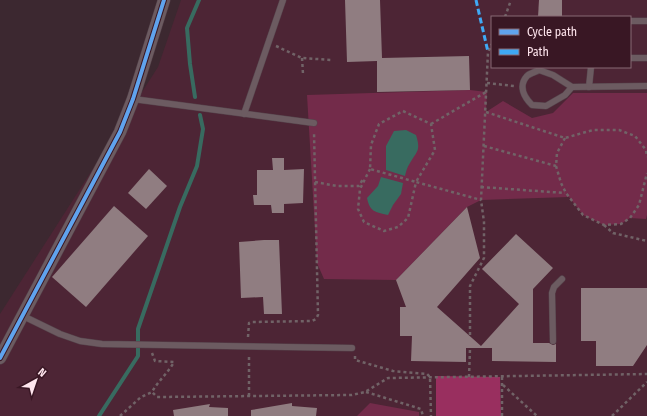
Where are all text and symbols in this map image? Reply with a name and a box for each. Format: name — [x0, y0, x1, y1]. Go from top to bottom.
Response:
legend — [491, 16, 631, 68]
text: Cycle path — [527, 25, 577, 39]
text: Path — [527, 45, 549, 59]
north arrow — [16, 360, 56, 400]
text: N — [35, 366, 49, 380]

